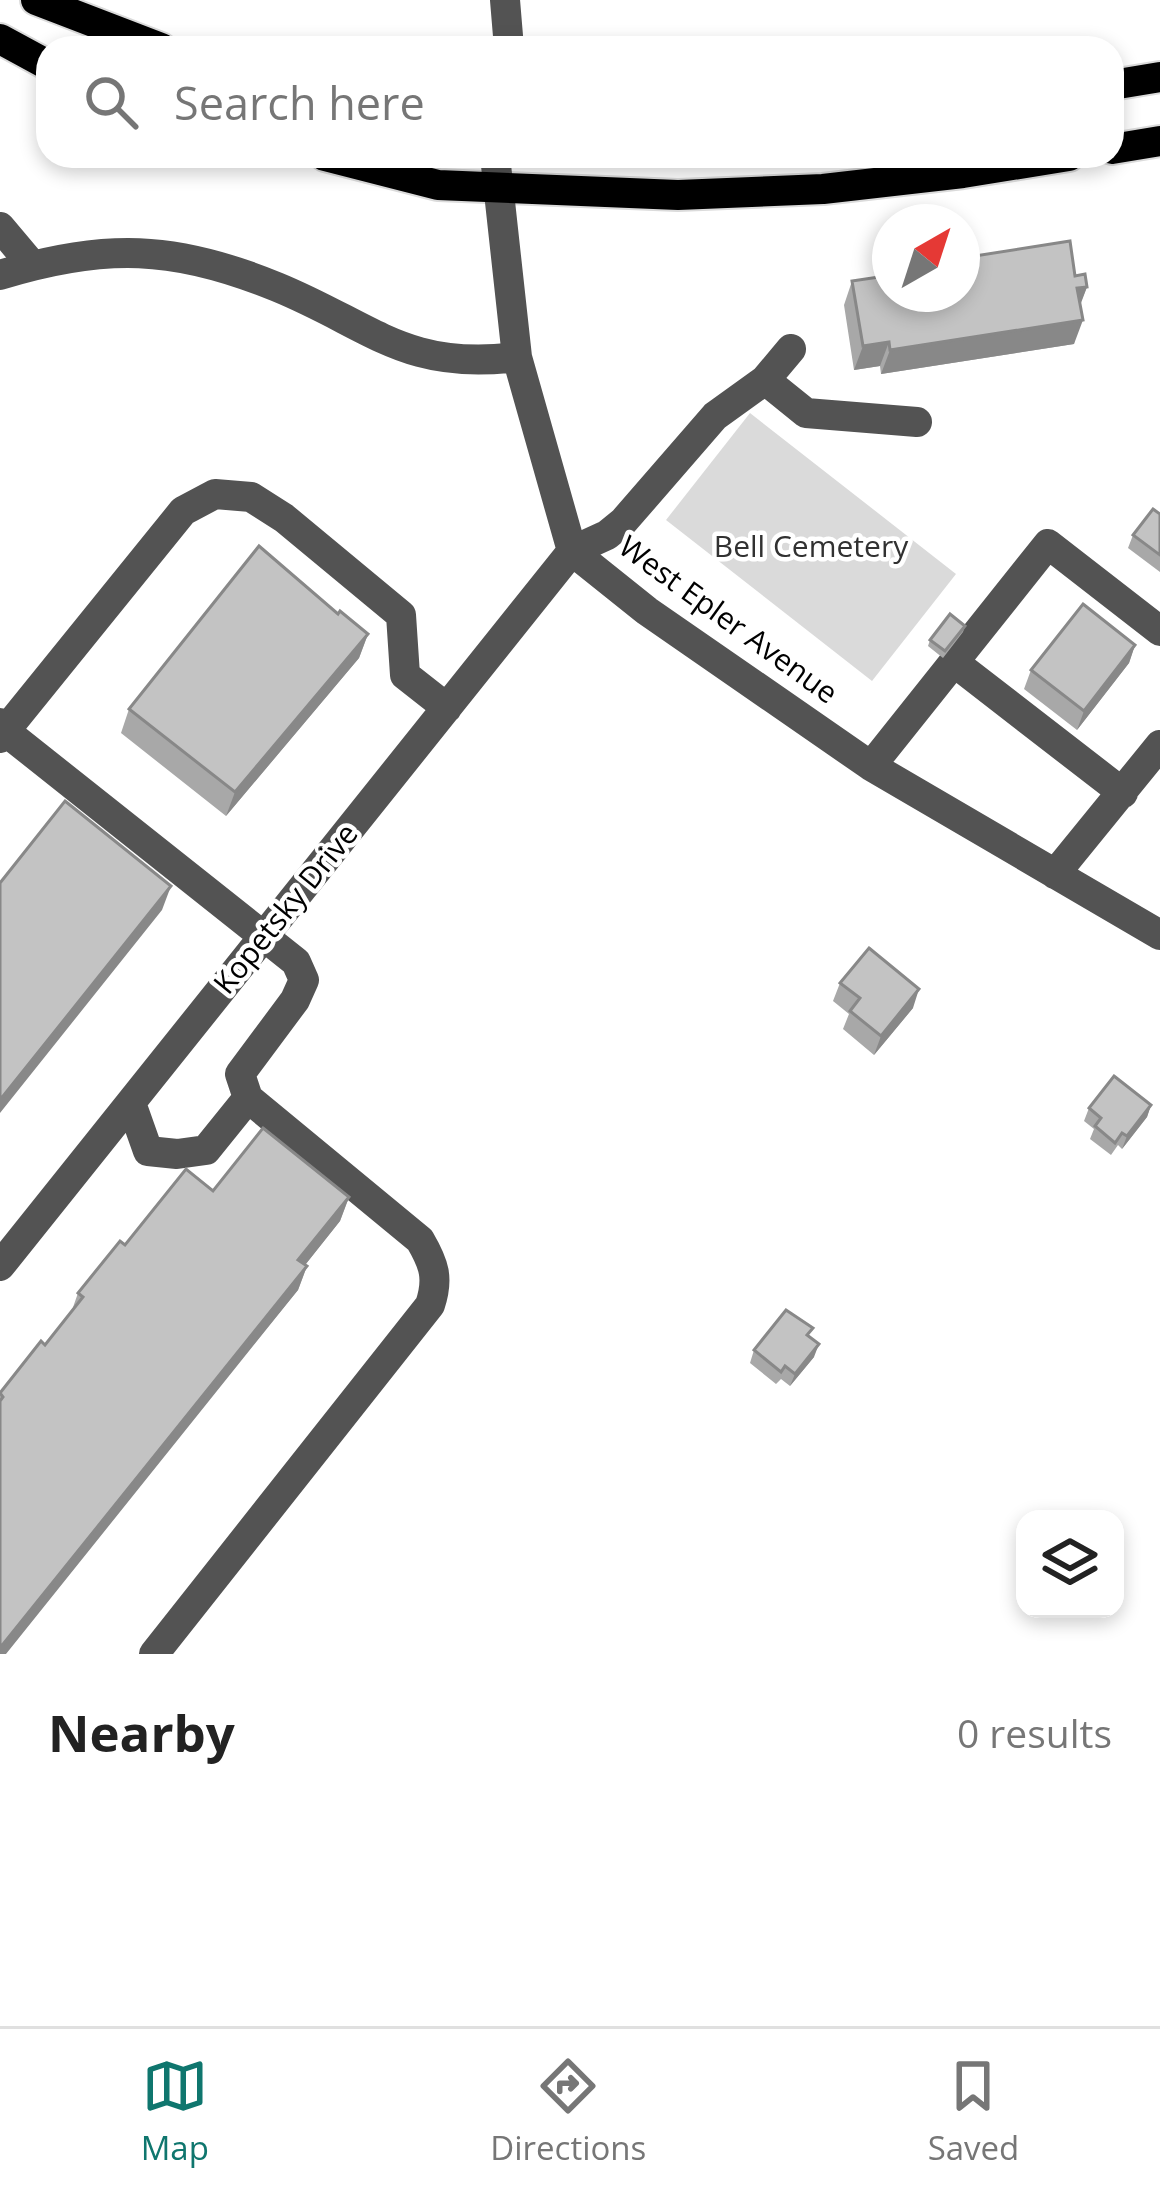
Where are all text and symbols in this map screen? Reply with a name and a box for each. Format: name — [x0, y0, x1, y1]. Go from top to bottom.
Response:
search box — [36, 36, 1124, 168]
icon: search — [78, 69, 144, 135]
text: Search here — [174, 72, 425, 133]
north arrow — [872, 204, 980, 312]
street label: West Epler Avenue — [611, 525, 847, 712]
park label: Bell Cemetery — [714, 525, 909, 566]
street label: Kopetsky Drive — [203, 814, 366, 1002]
map controls — [1016, 1510, 1124, 1618]
button: layers — [1016, 1510, 1124, 1618]
text: Nearby — [48, 1697, 235, 1767]
text: 0 results — [957, 1706, 1112, 1759]
tab: Map — [141, 2053, 209, 2170]
tab: Directions — [490, 2053, 646, 2170]
tab: Saved — [928, 2053, 1019, 2170]

